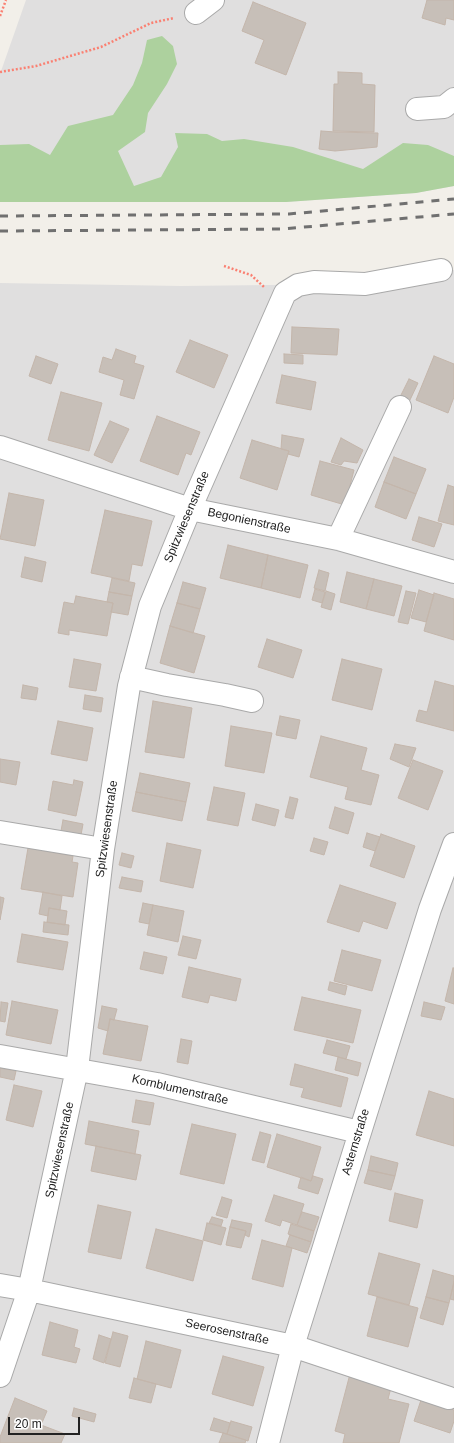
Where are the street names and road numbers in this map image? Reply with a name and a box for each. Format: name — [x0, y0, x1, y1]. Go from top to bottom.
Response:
street label: Spitzwiesenstraße — [161, 469, 213, 565]
street label: Begonienstraße — [206, 505, 292, 537]
street label: Spitzwiesenstraße — [93, 779, 121, 879]
street label: Kornblumenstraße — [130, 1072, 230, 1108]
street label: Spitzwiesenstraße — [43, 1101, 77, 1199]
street label: Asternstraße — [339, 1107, 373, 1177]
street label: Seerosenstraße — [184, 1316, 270, 1348]

